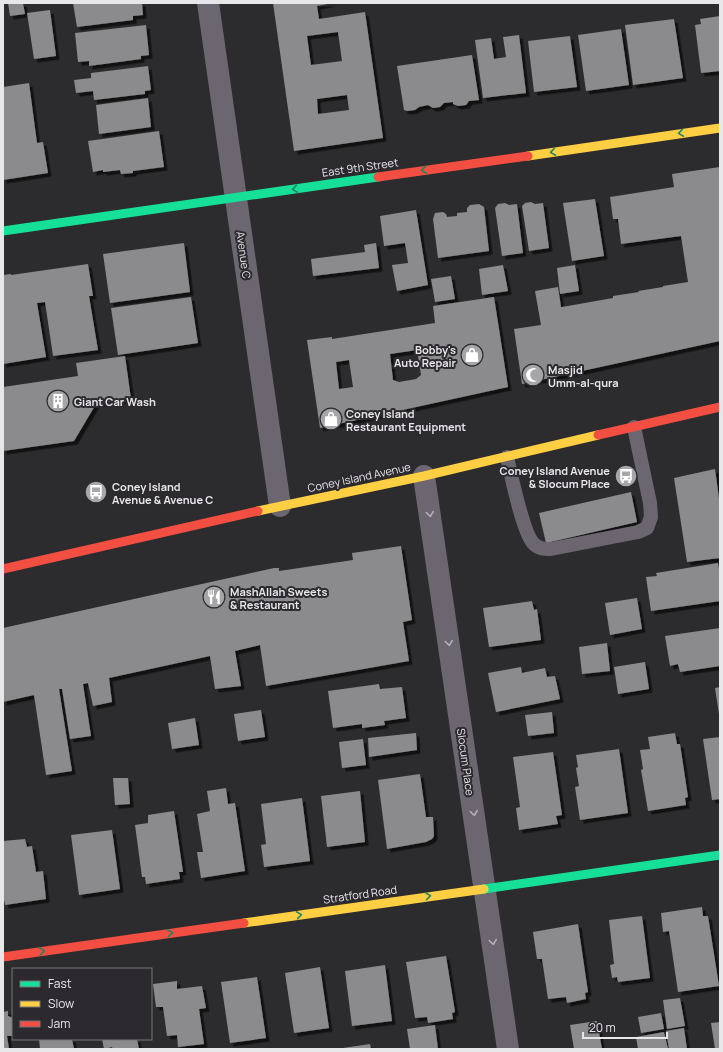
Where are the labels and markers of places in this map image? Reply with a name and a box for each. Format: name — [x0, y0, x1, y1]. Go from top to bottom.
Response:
place label: Bobby's Auto Repair — [394, 342, 457, 370]
shop icon: Bobby's Auto Repair — [459, 342, 485, 368]
mosque icon: Masjid Umm-al-qura — [520, 362, 546, 388]
place label: Masjid Umm-al-qura — [548, 362, 619, 390]
building icon: Giant Car Wash — [45, 388, 71, 414]
place label: Giant Car Wash — [74, 394, 156, 409]
shop icon: Coney Island Restaurant Equipment — [318, 406, 344, 432]
place label: Coney Island Restaurant Equipment — [346, 406, 466, 434]
place label: Coney Island Avenue & Slocum Place — [500, 463, 610, 491]
bus stop icon: Coney Island Avenue & Slocum Place — [613, 463, 639, 489]
bus stop icon: Coney Island Avenue & Avenue C — [83, 479, 109, 505]
place label: Coney Island Avenue & Avenue C — [112, 479, 213, 507]
restaurant icon: MashAllah Sweets & Restaurant — [201, 584, 227, 610]
place label: MashAllah Sweets & Restaurant — [230, 584, 327, 612]

